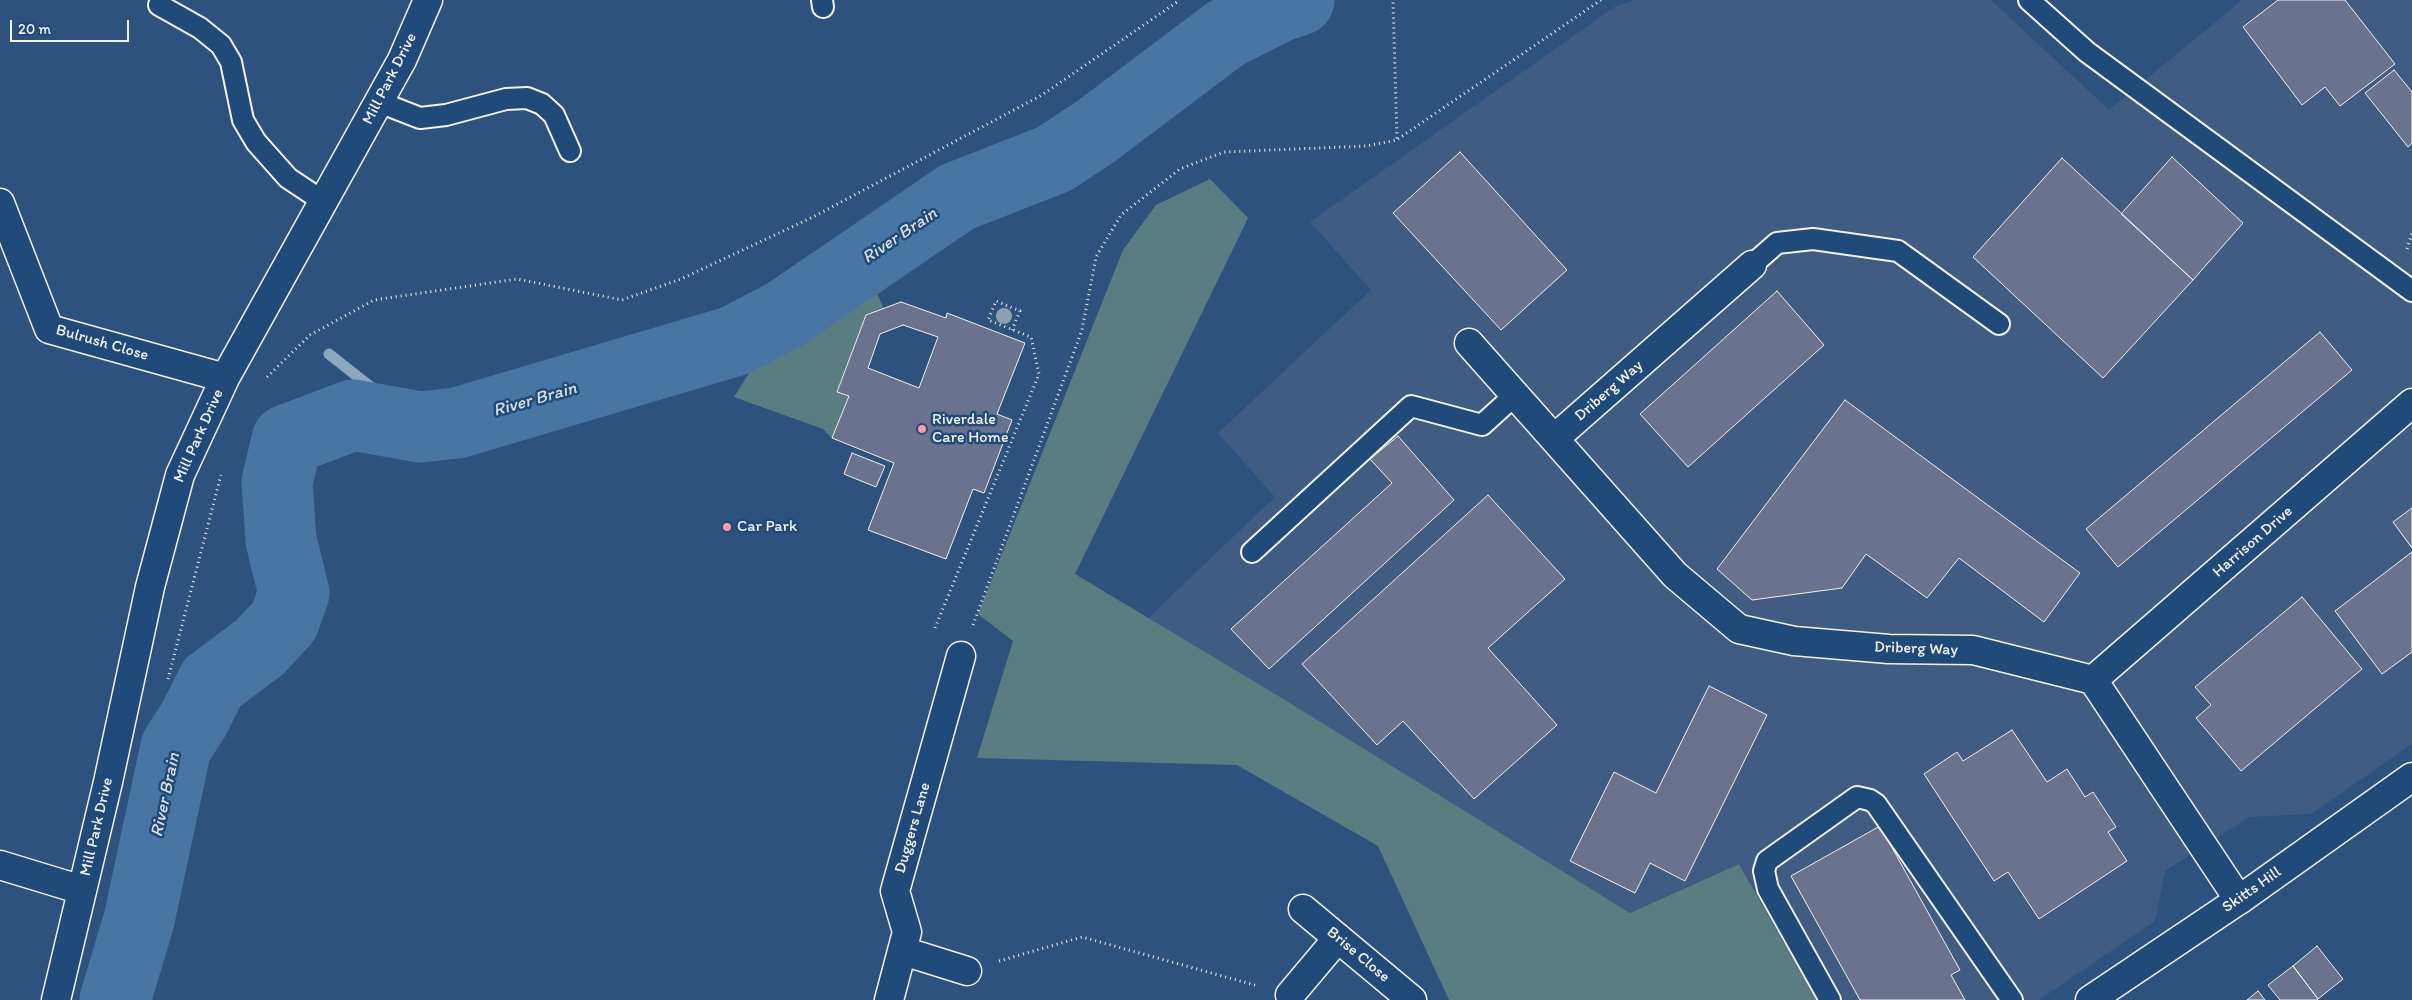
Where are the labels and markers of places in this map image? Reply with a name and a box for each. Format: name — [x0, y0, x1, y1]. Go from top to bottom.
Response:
place label: Riverdale Care Home — [932, 410, 1008, 448]
marker: Riverdale Care Home — [916, 423, 928, 435]
place label: Car Park — [737, 517, 797, 537]
marker: Car Park — [721, 521, 733, 533]

